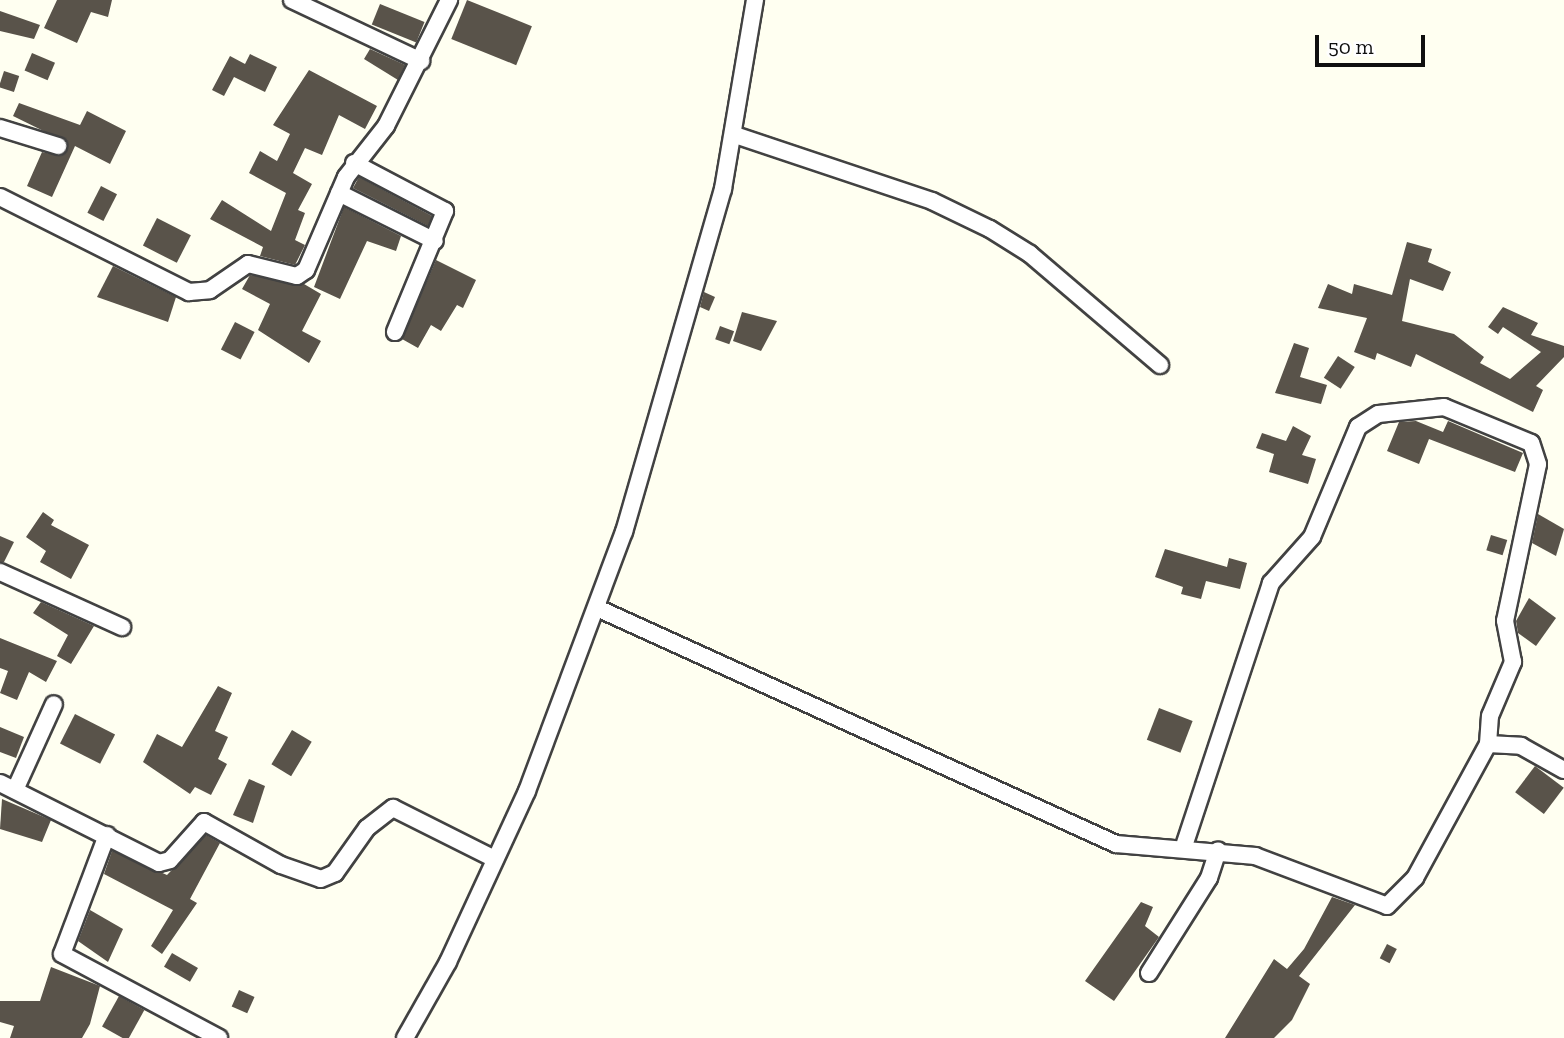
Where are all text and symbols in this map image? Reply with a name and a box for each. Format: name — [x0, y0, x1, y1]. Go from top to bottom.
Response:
scale bar — [1319, 21, 1429, 65]
text: 50 m — [1328, 34, 1374, 59]

